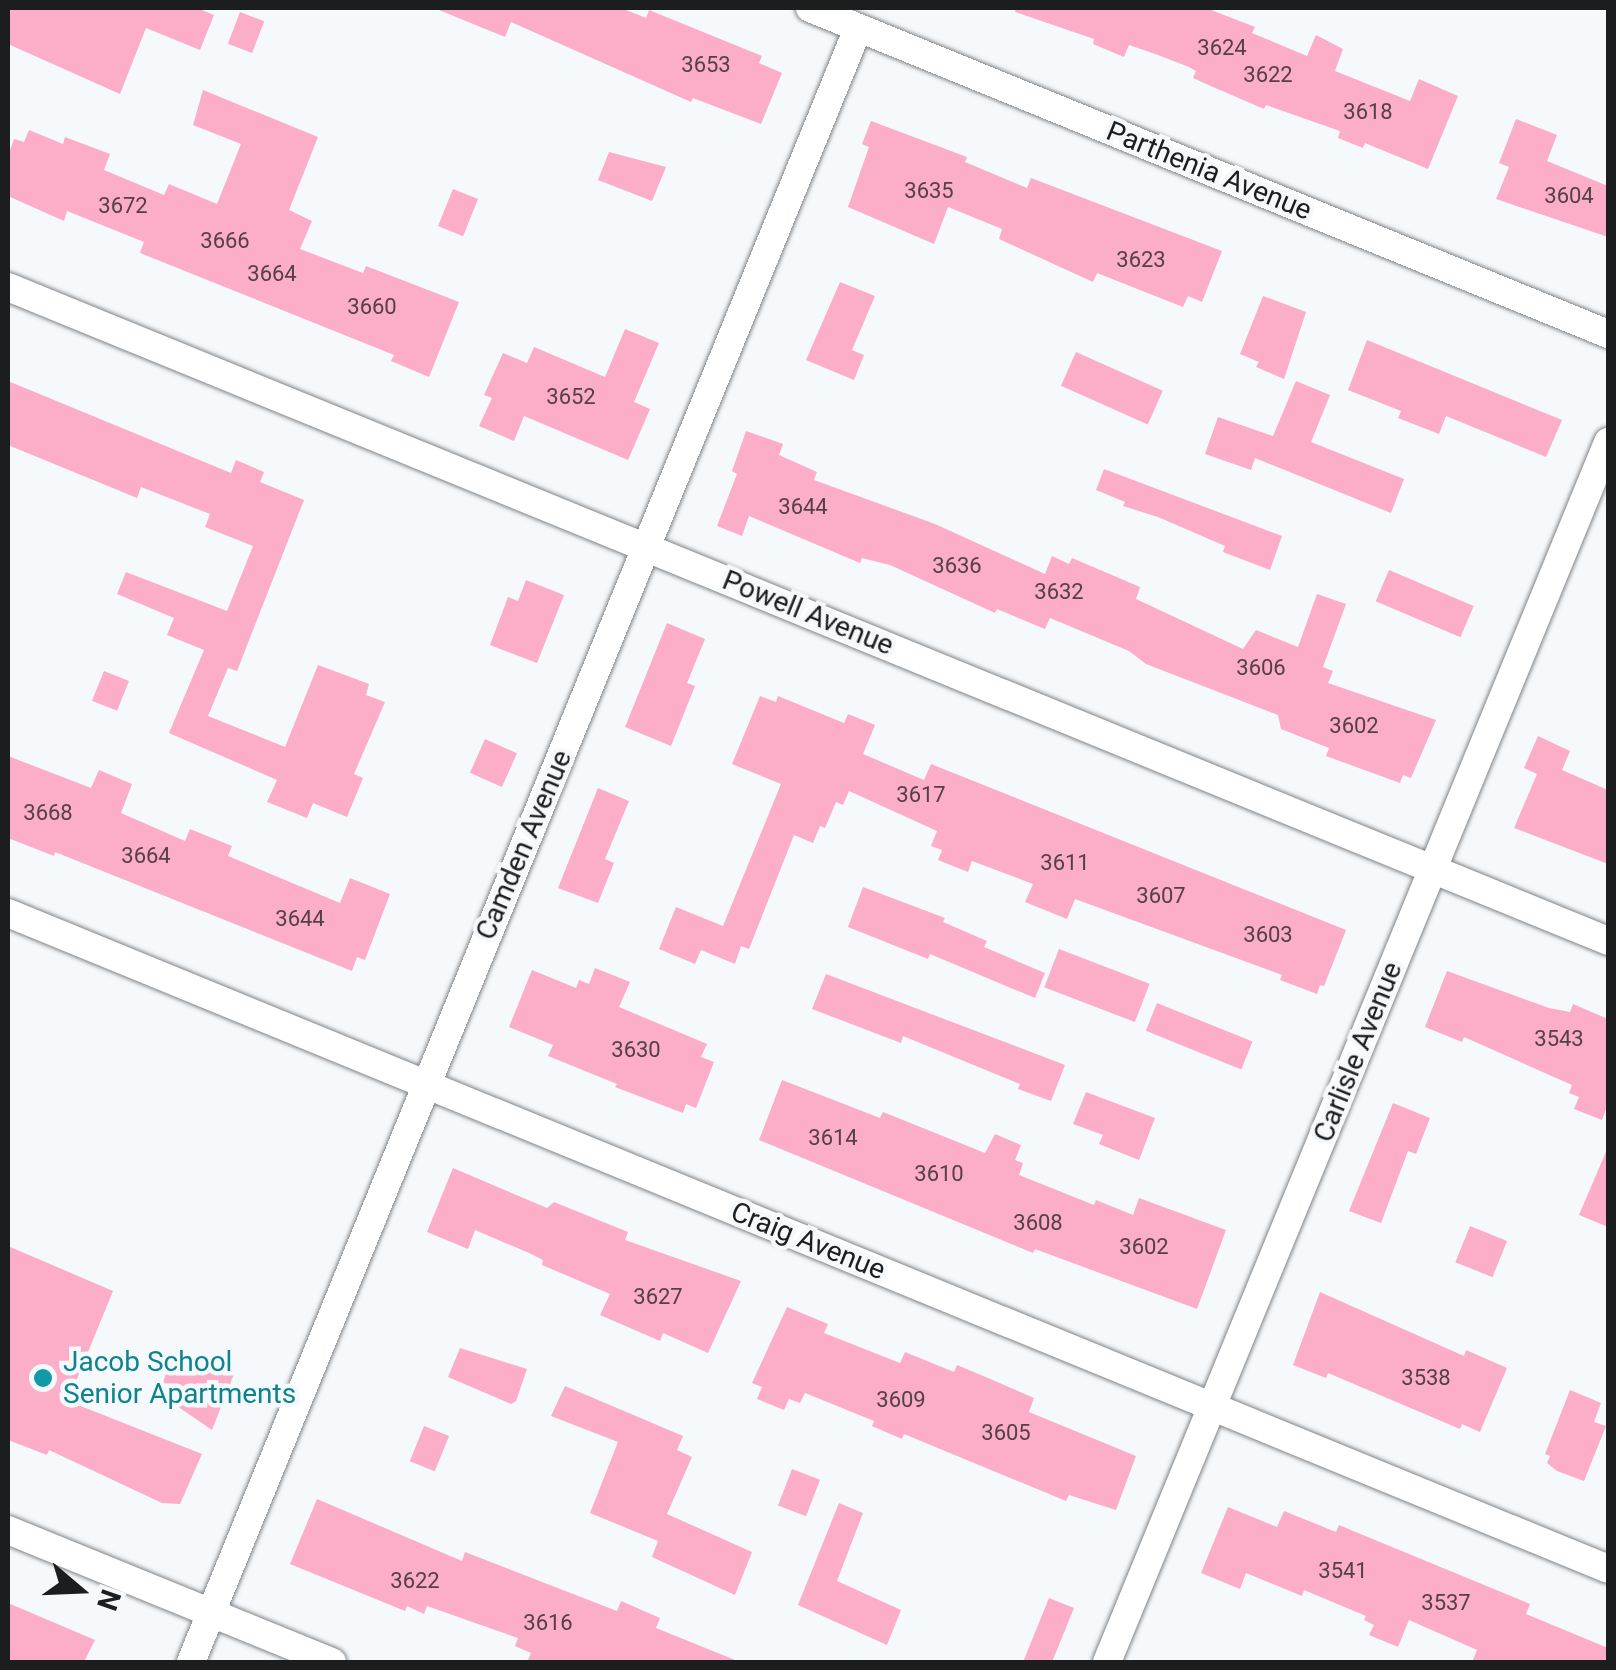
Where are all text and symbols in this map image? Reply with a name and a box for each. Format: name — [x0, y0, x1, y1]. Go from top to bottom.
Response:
house number: 3624 — [1197, 35, 1247, 61]
house number: 3653 — [681, 52, 731, 78]
house number: 3622 — [1243, 62, 1293, 88]
house number: 3618 — [1343, 99, 1393, 125]
street label: Parthenia Avenue — [1101, 115, 1317, 227]
house number: 3635 — [904, 178, 954, 204]
house number: 3604 — [1544, 183, 1594, 209]
house number: 3672 — [98, 193, 148, 219]
house number: 3666 — [200, 228, 250, 254]
house number: 3623 — [1116, 247, 1166, 273]
house number: 3664 — [247, 261, 297, 287]
house number: 3660 — [347, 294, 397, 320]
house number: 3652 — [546, 384, 596, 410]
house number: 3644 — [778, 494, 828, 520]
house number: 3636 — [932, 553, 982, 579]
street label: Powell Avenue — [718, 563, 898, 663]
house number: 3632 — [1034, 579, 1084, 605]
house number: 3606 — [1236, 655, 1286, 681]
house number: 3602 — [1329, 713, 1379, 739]
street label: Camden Avenue — [469, 745, 579, 945]
house number: 3617 — [896, 782, 946, 808]
house number: 3668 — [23, 800, 73, 826]
house number: 3664 — [121, 843, 171, 869]
house number: 3611 — [1040, 850, 1090, 876]
house number: 3607 — [1136, 883, 1186, 909]
house number: 3644 — [275, 906, 325, 932]
house number: 3603 — [1243, 922, 1293, 948]
street label: Carlisle Avenue — [1307, 957, 1409, 1147]
house number: 3543 — [1534, 1026, 1584, 1052]
house number: 3630 — [611, 1037, 661, 1063]
house number: 3614 — [808, 1125, 858, 1151]
house number: 3610 — [914, 1161, 964, 1187]
street label: Craig Avenue — [726, 1195, 890, 1287]
house number: 3608 — [1013, 1210, 1063, 1236]
house number: 3602 — [1119, 1234, 1169, 1260]
house number: 3627 — [633, 1284, 683, 1310]
place label: Jacob School Senior Apartments — [63, 1345, 296, 1411]
house number: 3538 — [1401, 1365, 1451, 1391]
marker: Jacob School Senior Apartments — [32, 1367, 54, 1389]
house number: 3609 — [876, 1387, 926, 1413]
house number: 3605 — [981, 1420, 1031, 1446]
north arrow — [30, 1540, 130, 1640]
house number: 3541 — [1318, 1558, 1368, 1584]
house number: 3622 — [390, 1568, 440, 1594]
text: N — [90, 1585, 128, 1615]
house number: 3537 — [1421, 1590, 1471, 1616]
house number: 3616 — [523, 1610, 573, 1636]

